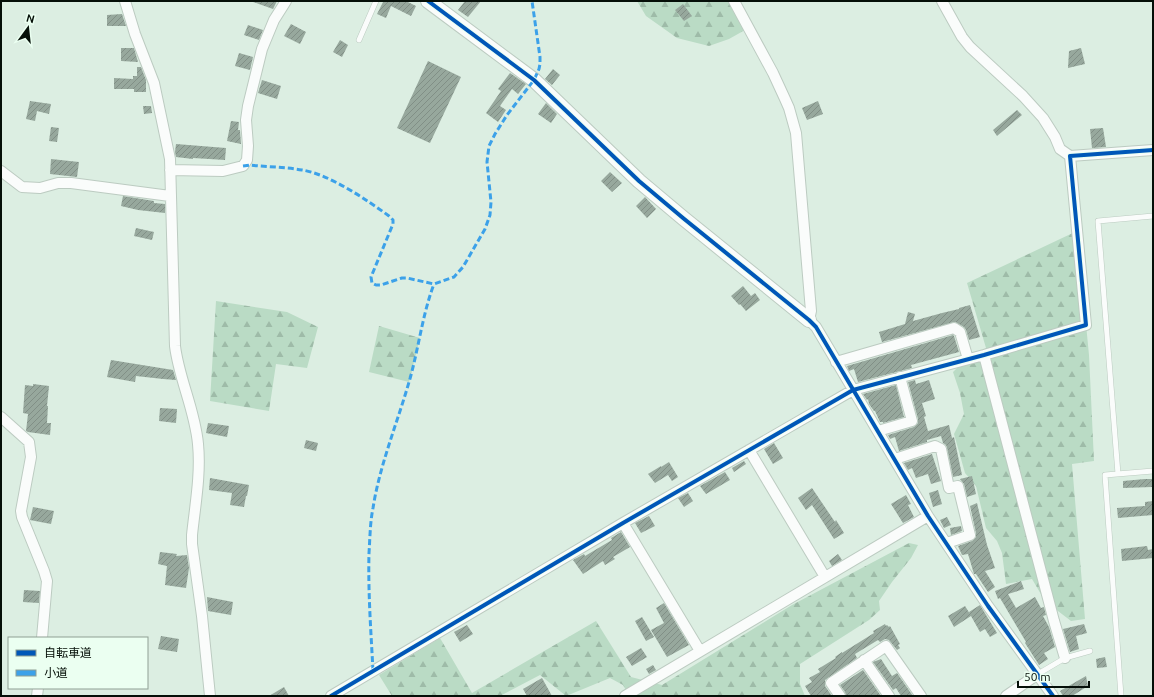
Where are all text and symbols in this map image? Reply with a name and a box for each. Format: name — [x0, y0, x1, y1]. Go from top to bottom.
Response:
north arrow — [8, 8, 48, 48]
text: N — [25, 11, 36, 25]
legend — [8, 637, 148, 689]
text: 自転車道 — [44, 646, 92, 659]
scale bar — [1018, 663, 1089, 689]
text: 小道 — [44, 666, 68, 679]
text: 50 m — [1024, 670, 1051, 683]

